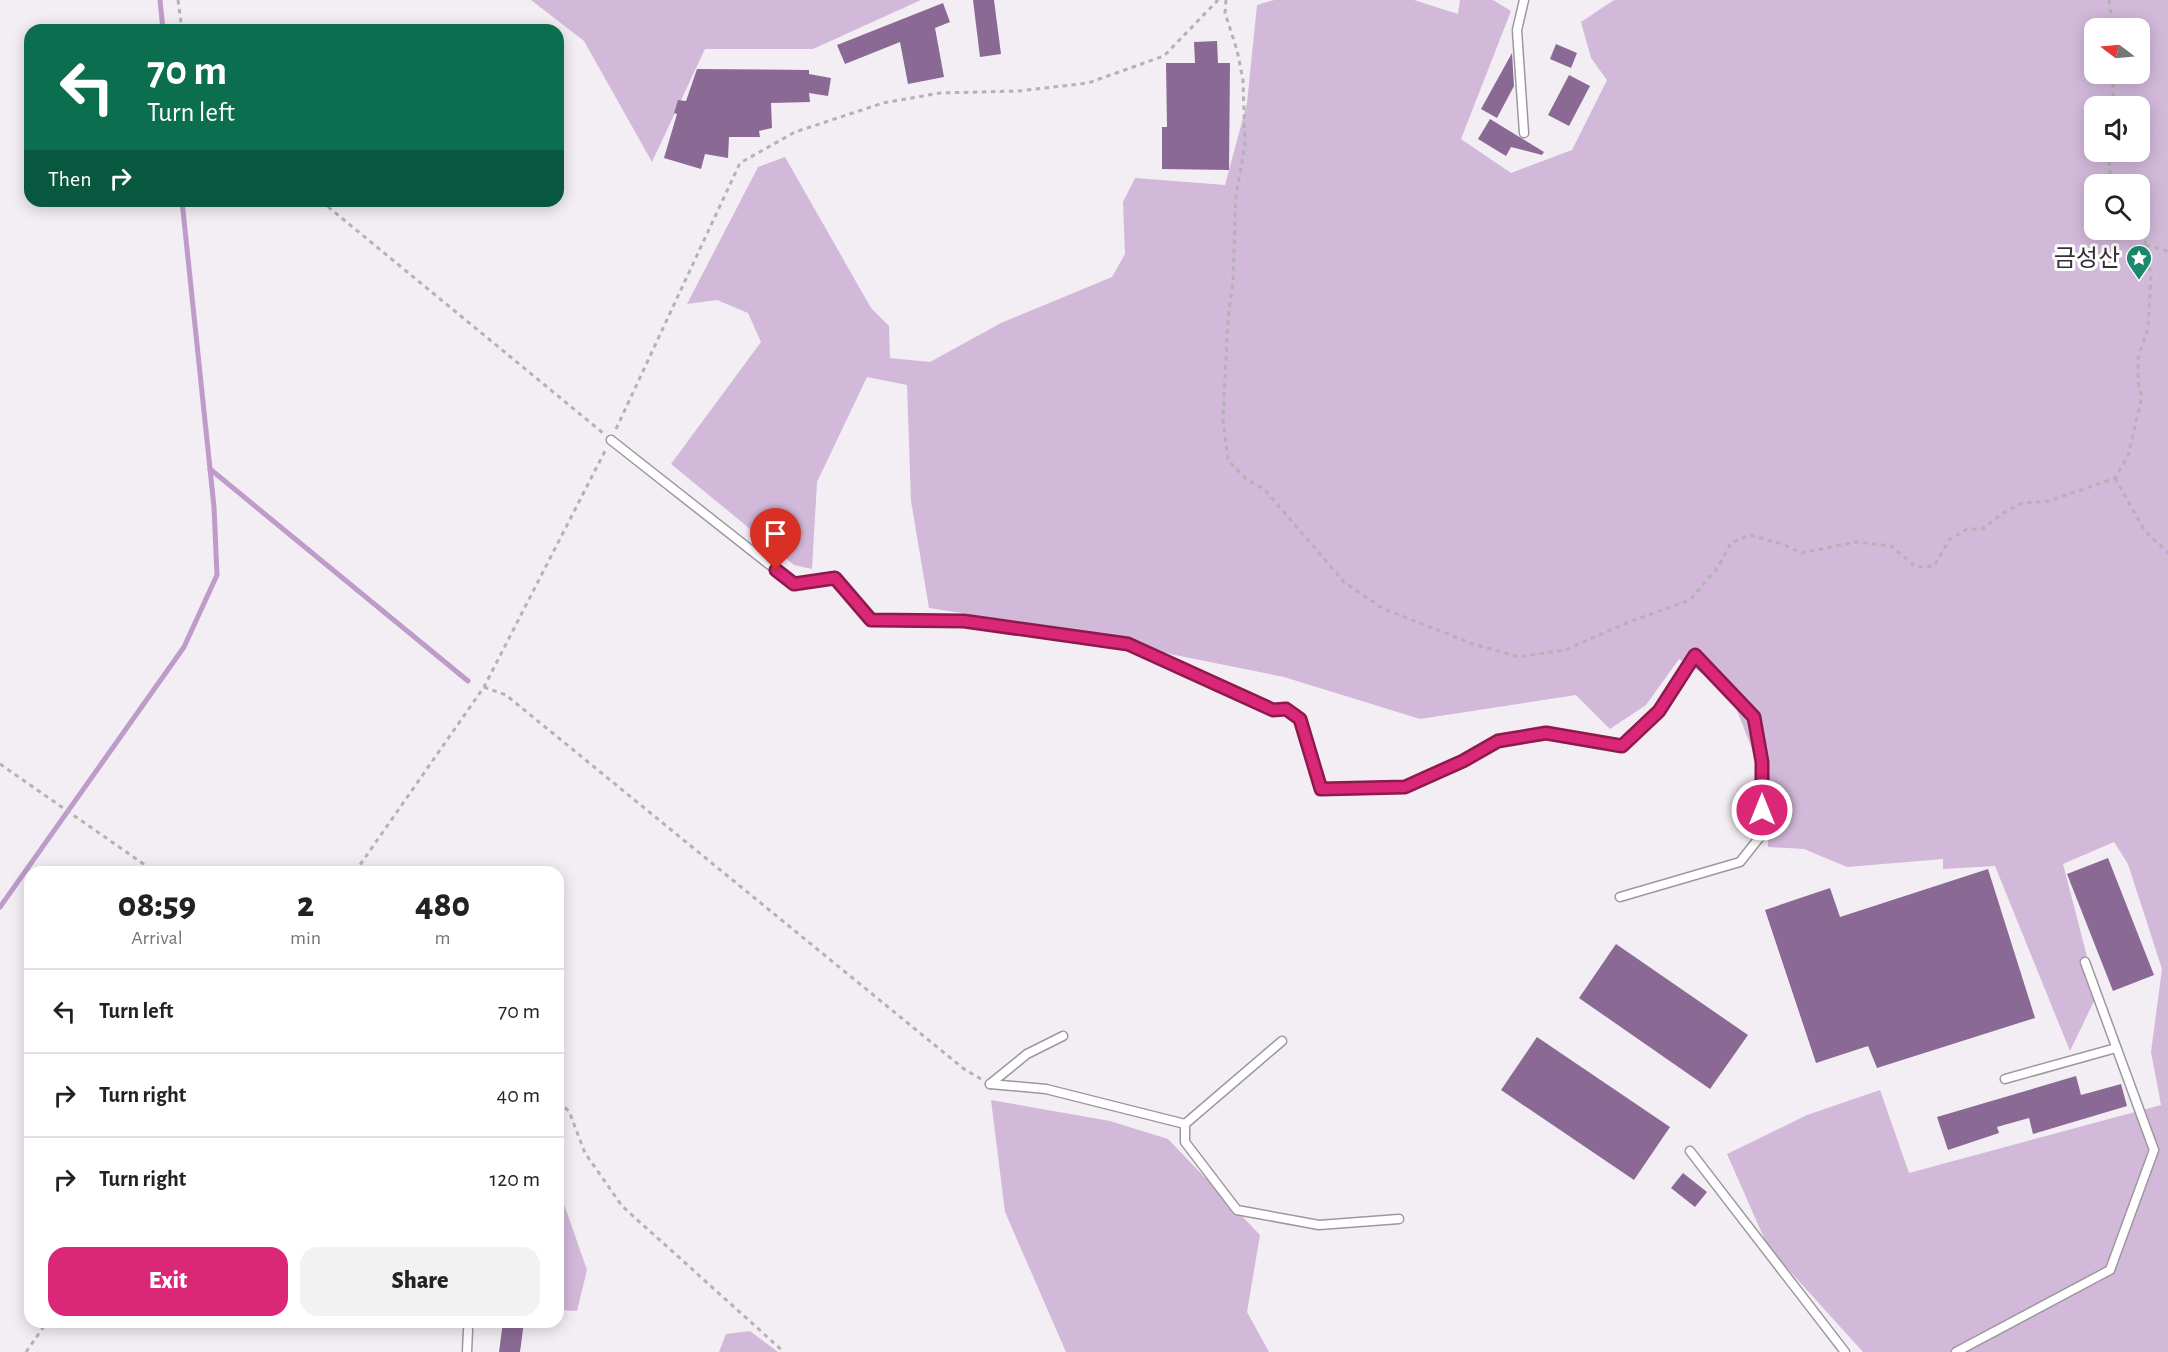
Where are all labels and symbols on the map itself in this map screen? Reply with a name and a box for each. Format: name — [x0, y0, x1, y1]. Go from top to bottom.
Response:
north arrow — [2084, 18, 2150, 84]
place icon: 금성산 — [2124, 243, 2154, 281]
place label: 금성산 — [2054, 246, 2120, 271]
pin — [750, 508, 801, 570]
position arrow — [1730, 778, 1794, 842]

